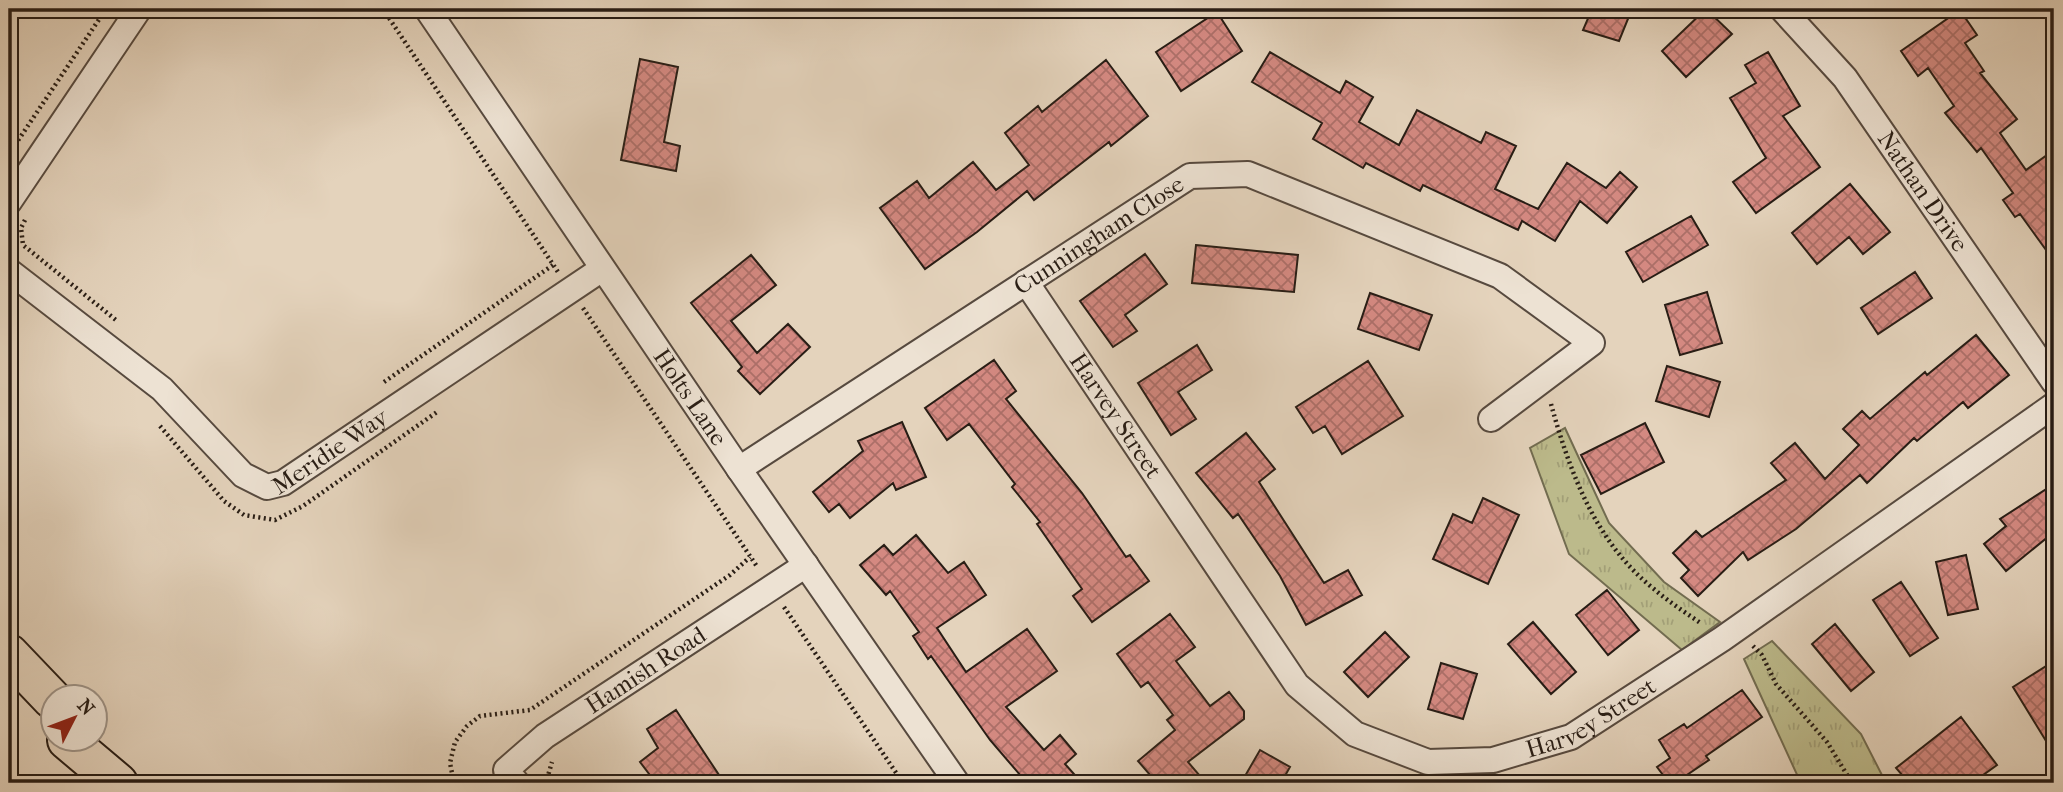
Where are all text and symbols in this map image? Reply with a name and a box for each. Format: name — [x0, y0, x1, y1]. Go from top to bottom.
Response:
street label: Nathan Drive — [1872, 126, 1974, 257]
street label: Cunningham Close — [1009, 170, 1189, 301]
street label: Holts Lane — [647, 343, 733, 451]
street label: Harvey Street — [1064, 348, 1168, 484]
street label: Meridie Way — [267, 402, 394, 500]
street label: Hamish Road — [580, 620, 712, 720]
street label: Harvey Street — [1522, 672, 1661, 764]
north arrow — [38, 684, 108, 754]
text: N — [73, 695, 99, 720]

